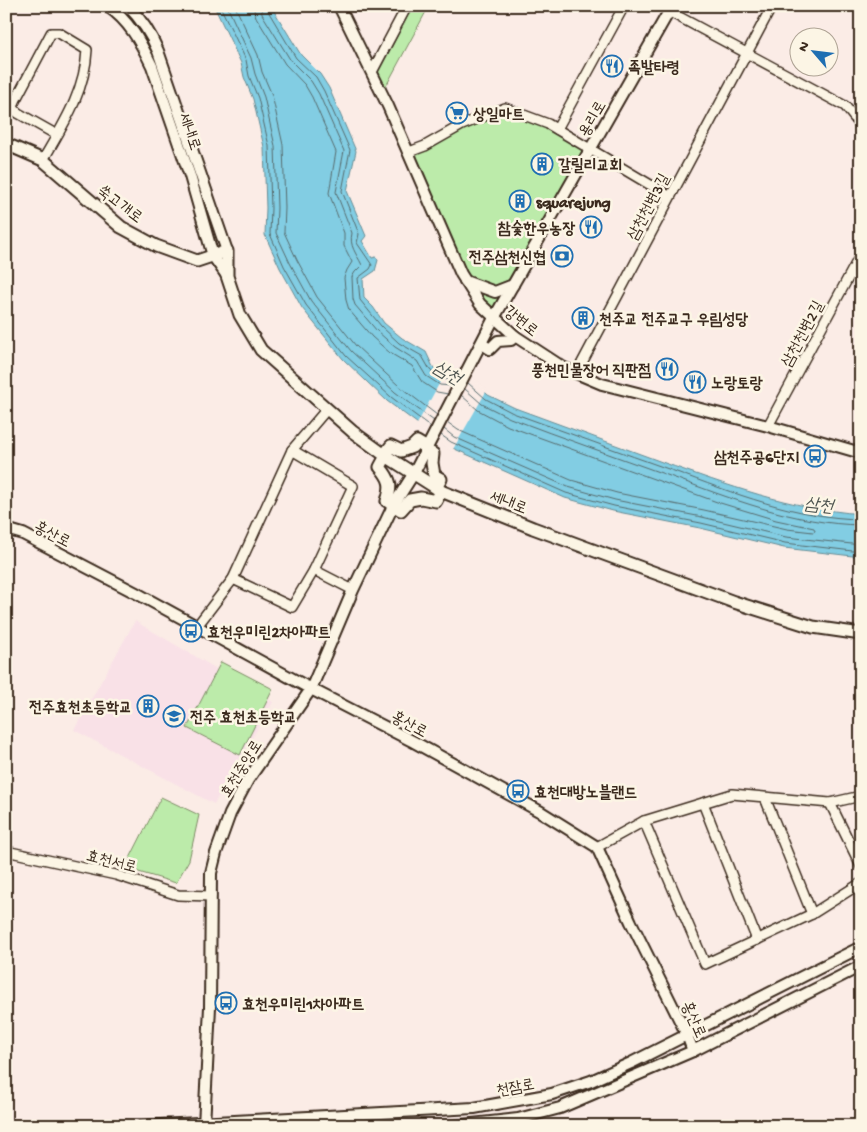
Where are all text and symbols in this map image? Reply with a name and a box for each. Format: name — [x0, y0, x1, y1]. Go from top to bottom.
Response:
north arrow — [790, 28, 840, 78]
text: N — [795, 39, 814, 55]
restaurant icon: 족발타령 — [600, 54, 624, 78]
place label: 족발타령 — [628, 59, 680, 79]
street label: 용리로 — [576, 98, 612, 141]
supermarket icon: 상일마트 — [445, 101, 469, 125]
place label: 상일마트 — [473, 107, 525, 126]
street label: 세내로 — [172, 111, 203, 153]
building icon: 갈릴리교회 — [530, 152, 554, 176]
place label: 갈릴리교회 — [558, 157, 622, 177]
street label: 삼천천변3길 — [625, 171, 676, 244]
street label: 쑥고개로 — [93, 183, 145, 229]
building icon: squarejung — [508, 189, 532, 213]
place label: squarejung — [536, 195, 611, 214]
restaurant icon: 참숯한우농장 — [579, 215, 603, 239]
place label: 참숯한우농장 — [498, 220, 575, 240]
bank icon: 전주삼천신협 — [550, 244, 574, 268]
place label: 전주삼천신협 — [469, 250, 546, 269]
street label: 삼천천변2길 — [779, 298, 829, 371]
street label: 강변로 — [499, 303, 541, 342]
building icon: 천주교 전주교구 우림성당 — [571, 306, 595, 330]
place label: 천주교 전주교구 우림성당 — [599, 312, 748, 331]
restaurant icon: 풍천민물장어 직판점 — [655, 357, 679, 381]
water label: 삼천 — [429, 358, 466, 391]
place label: 풍천민물장어 직판점 — [531, 362, 651, 382]
restaurant icon: 노랑토랑 — [683, 370, 707, 394]
place label: 노랑토랑 — [711, 376, 763, 395]
bus stop icon: 삼천주공6단지 — [803, 444, 827, 468]
place label: 삼천주공6단지 — [714, 450, 799, 469]
street label: 세내로 — [486, 488, 529, 520]
water label: 삼천 — [803, 494, 836, 519]
street label: 홍산로 — [30, 518, 73, 553]
bus stop icon: 효천우미린2차아파트 — [179, 619, 203, 643]
place label: 효천우미린2차아파트 — [207, 625, 331, 644]
building icon: 전주효천초등학교 — [136, 694, 160, 718]
place label: 전주효천초등학교 — [29, 700, 132, 719]
school or university icon: 전주 효천초등학교 — [162, 704, 186, 728]
street label: 홍산로 — [387, 708, 430, 744]
place label: 전주 효천초등학교 — [190, 710, 297, 729]
street label: 효천중앙로 — [218, 738, 268, 802]
bus stop icon: 효천대방노블랜드 — [506, 779, 530, 803]
place label: 효천대방노블랜드 — [534, 784, 637, 804]
street label: 효천서로 — [84, 848, 138, 879]
bus stop icon: 효천우미린1차아파트 — [214, 991, 238, 1015]
place label: 효천우미린1차아파트 — [242, 997, 364, 1016]
street label: 홍산로 — [675, 999, 709, 1042]
street label: 천잠로 — [495, 1076, 536, 1102]

